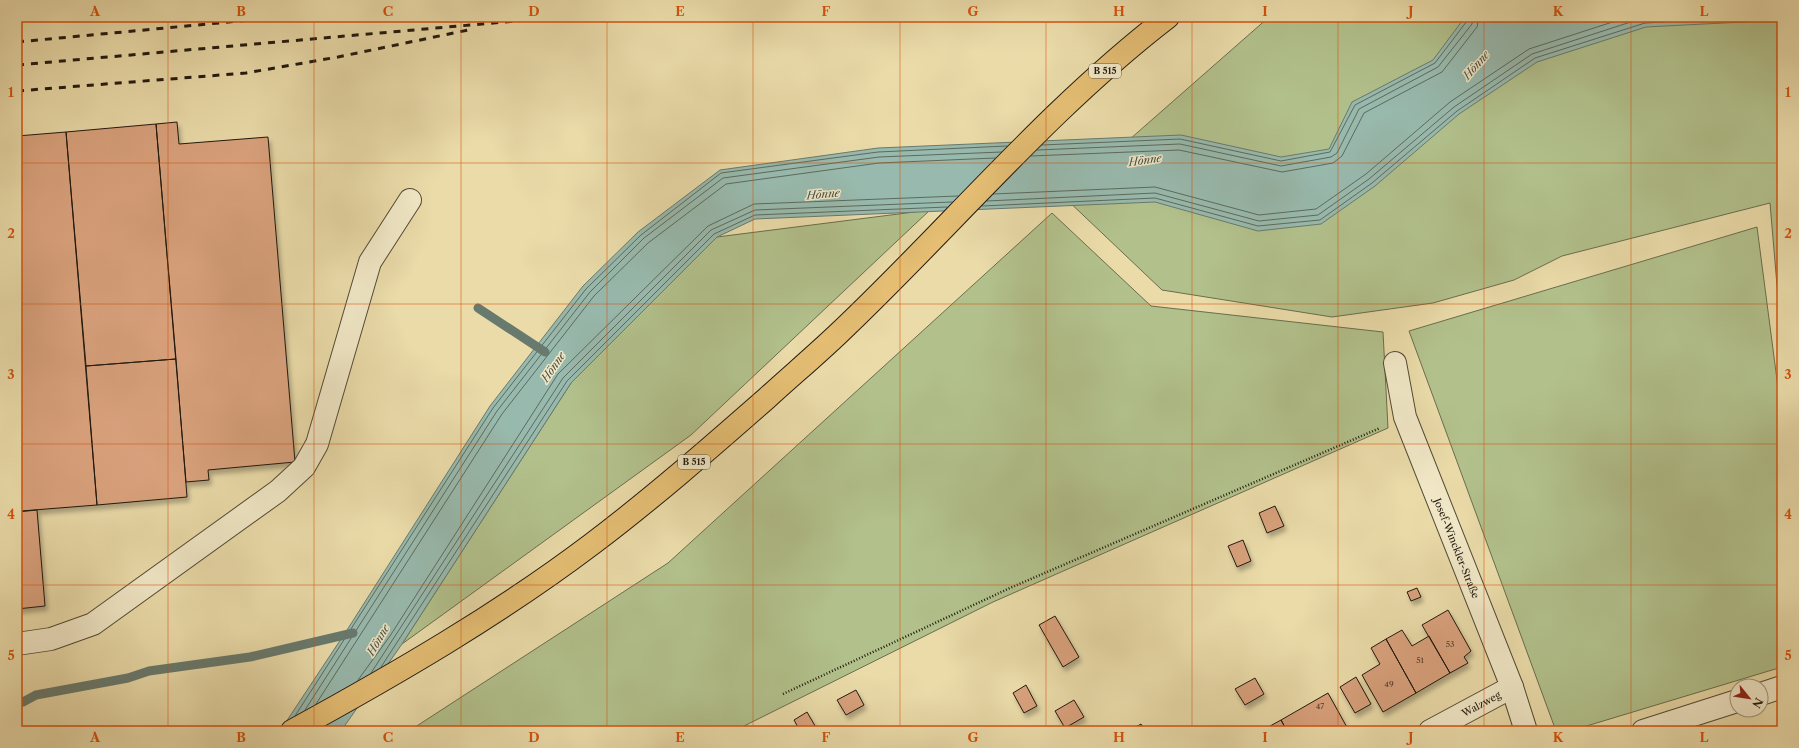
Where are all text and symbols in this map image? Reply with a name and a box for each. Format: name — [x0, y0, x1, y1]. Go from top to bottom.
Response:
text: A — [89, 3, 101, 19]
text: B — [236, 3, 246, 19]
text: C — [383, 3, 393, 19]
text: D — [528, 3, 540, 19]
text: E — [675, 3, 685, 19]
text: F — [822, 3, 831, 19]
text: G — [967, 3, 979, 19]
text: H — [1113, 3, 1125, 19]
text: I — [1262, 3, 1268, 19]
text: J — [1406, 3, 1414, 19]
text: K — [1553, 3, 1564, 19]
text: L — [1700, 3, 1709, 19]
water label: Hönne — [1459, 47, 1493, 83]
road number: B 515 — [1089, 64, 1121, 78]
text: 1 — [8, 84, 14, 100]
text: 1 — [1785, 84, 1791, 100]
water label: Hönne — [1126, 151, 1163, 169]
water label: Hönne — [805, 186, 841, 203]
text: 2 — [7, 225, 15, 241]
text: 2 — [1784, 225, 1792, 241]
water label: Hönne — [537, 349, 569, 386]
text: 3 — [7, 366, 15, 382]
text: 3 — [1784, 366, 1792, 382]
road number: B 515 — [678, 455, 710, 469]
street label: Josef-Winckler-Straße — [1430, 494, 1482, 601]
text: 4 — [7, 506, 15, 522]
text: 4 — [1784, 506, 1792, 522]
water label: Hönne — [363, 621, 393, 659]
house number: 53 — [1446, 639, 1454, 649]
text: 5 — [7, 647, 15, 663]
text: 5 — [1784, 647, 1792, 663]
house number: 51 — [1416, 655, 1424, 665]
north arrow — [1729, 678, 1769, 718]
house number: 49 — [1384, 679, 1394, 689]
street label: Walzweg — [1459, 688, 1504, 720]
text: N — [1749, 695, 1766, 711]
house number: 47 — [1316, 701, 1324, 711]
text: A — [89, 729, 101, 745]
text: B — [236, 729, 246, 745]
text: C — [383, 729, 393, 745]
text: D — [528, 729, 540, 745]
text: E — [675, 729, 685, 745]
text: F — [822, 729, 831, 745]
text: G — [967, 729, 979, 745]
text: H — [1113, 729, 1125, 745]
text: I — [1262, 729, 1268, 745]
text: J — [1406, 729, 1414, 745]
text: K — [1553, 729, 1564, 745]
text: L — [1700, 729, 1709, 745]

